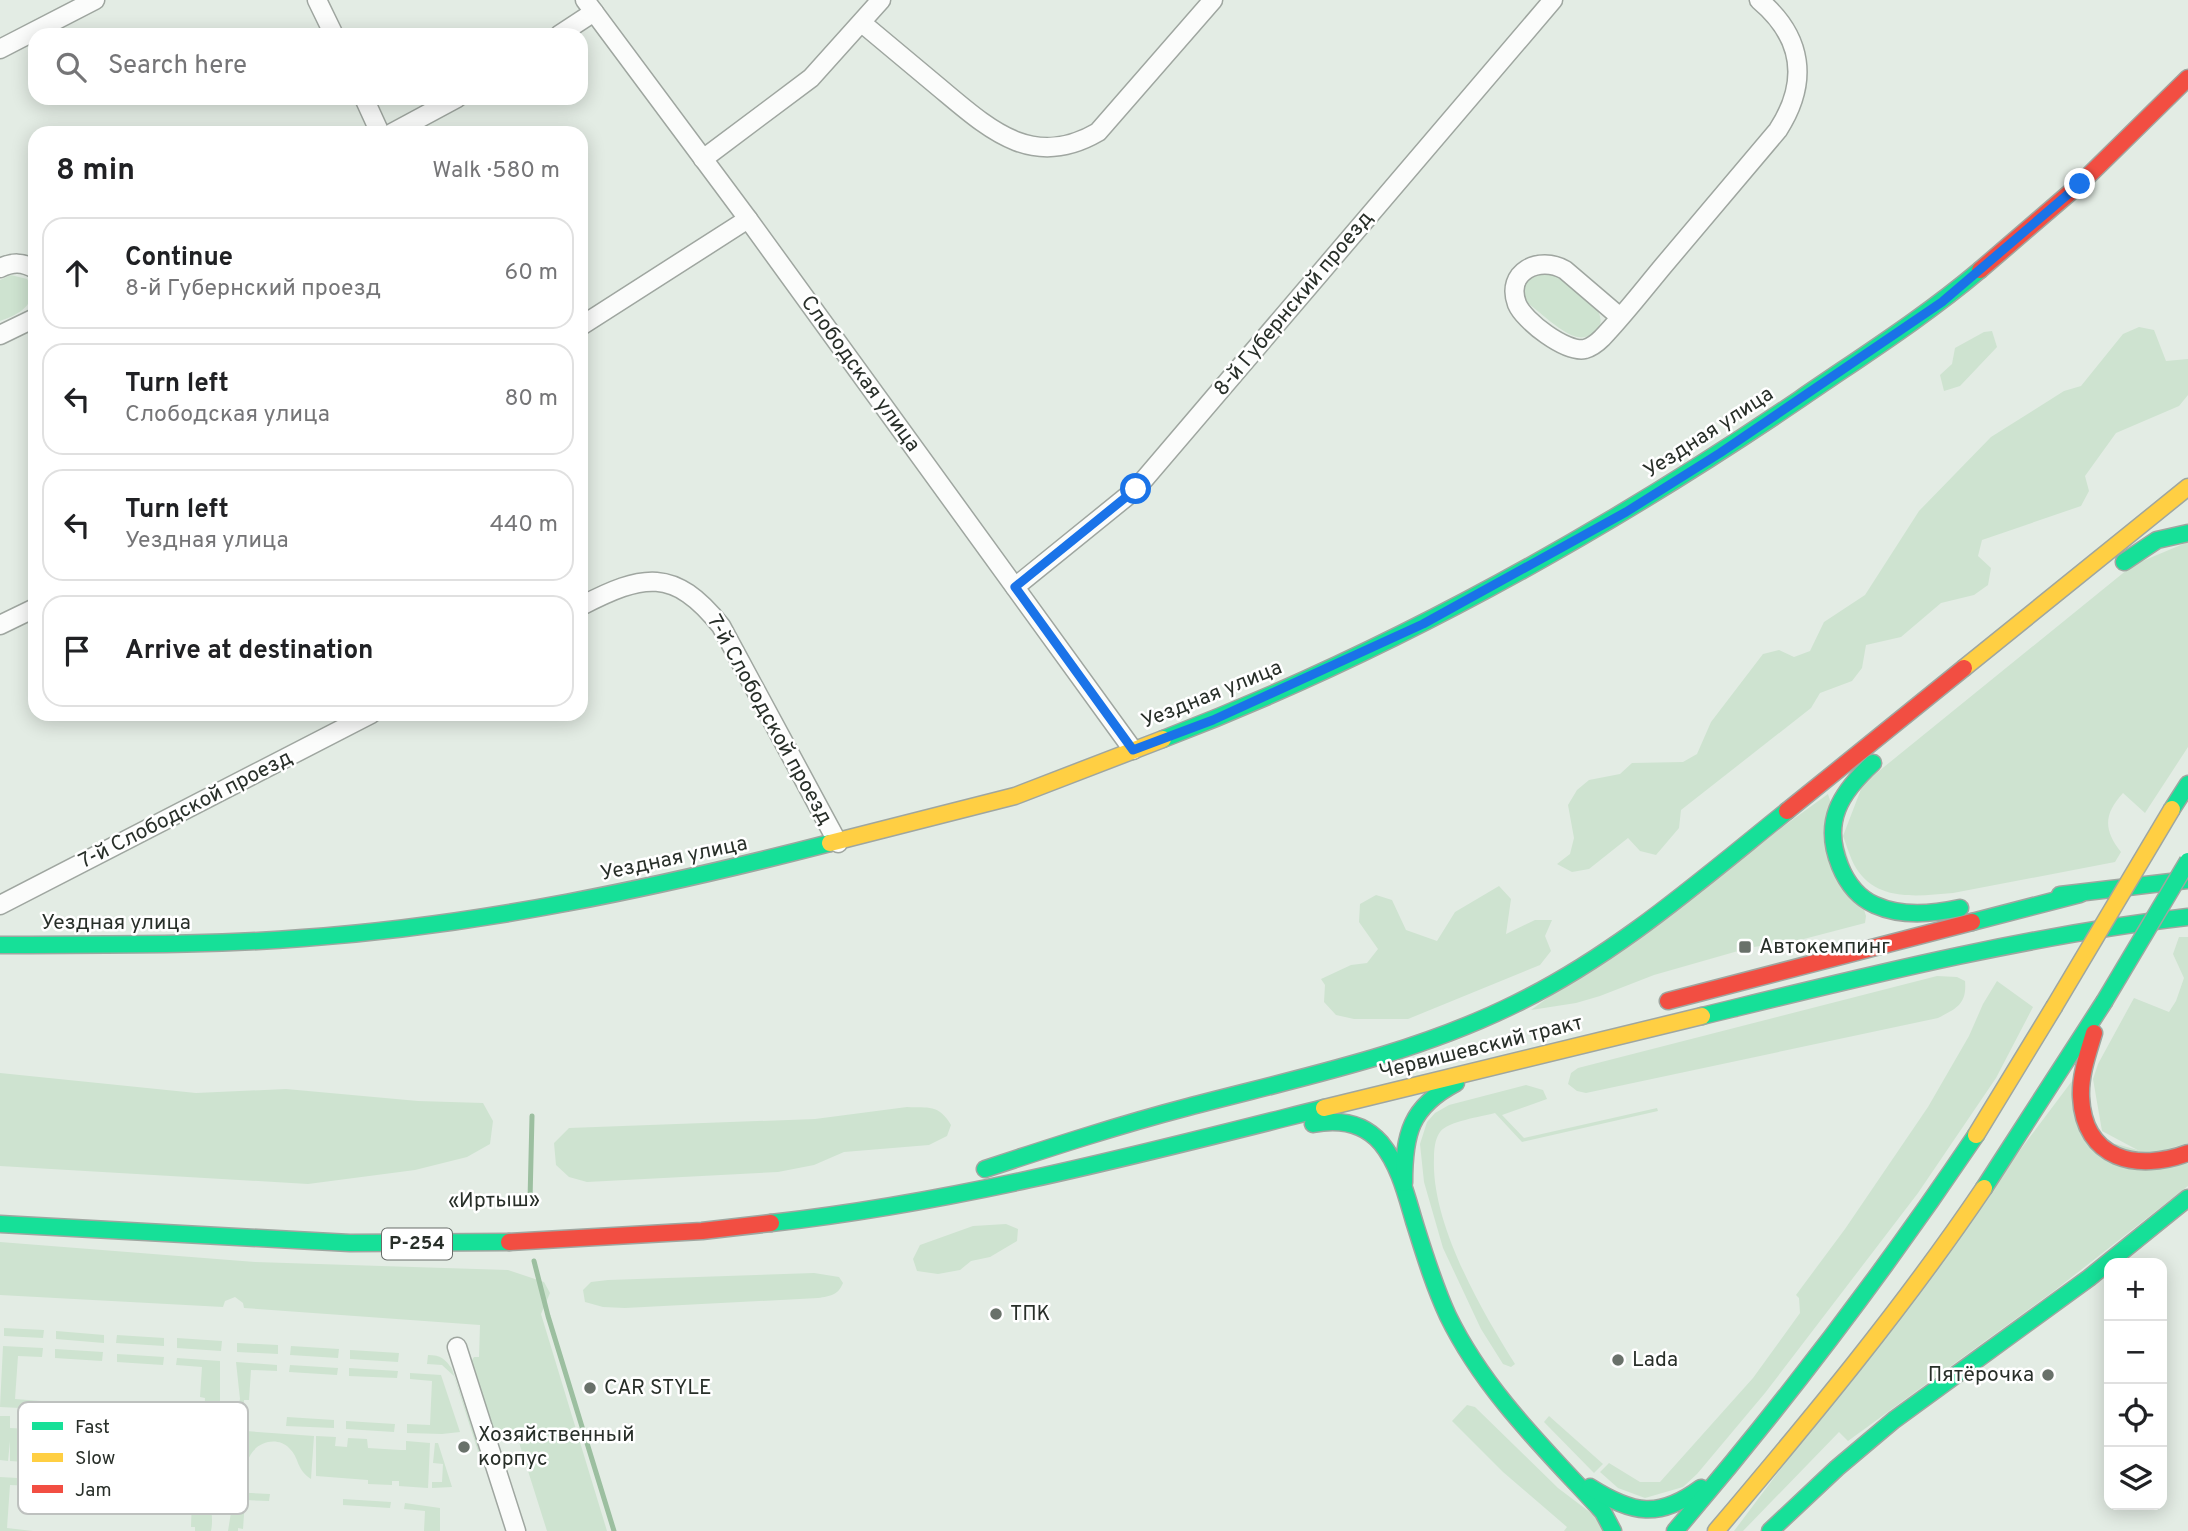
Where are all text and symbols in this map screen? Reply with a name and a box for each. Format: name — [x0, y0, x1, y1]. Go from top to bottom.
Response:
search box — [28, 28, 588, 105]
icon: search — [52, 48, 90, 86]
text: Search here — [108, 50, 247, 83]
text: 8 min — [56, 153, 135, 190]
text: Walk · 580 m — [432, 157, 560, 186]
route end — [2064, 168, 2095, 199]
street label: 8-й Губернский проезд — [1209, 206, 1380, 402]
text: Continue — [125, 242, 233, 275]
icon: ahead — [58, 254, 96, 292]
text: 60 m — [505, 259, 558, 288]
text: 8-й Губернский проезд — [125, 275, 381, 304]
street label: Слободская улица — [794, 290, 926, 458]
text: Turn left — [125, 368, 229, 401]
icon: left — [58, 380, 96, 418]
street label: Уездная улица — [1639, 381, 1779, 485]
text: 80 m — [505, 385, 558, 414]
text: Слободская улица — [125, 401, 330, 430]
route start — [1120, 473, 1151, 504]
text: Turn left — [125, 494, 229, 527]
icon: left — [58, 506, 96, 544]
text: 440 m — [490, 511, 558, 540]
text: Уездная улица — [125, 527, 289, 556]
street label: 7-й Слободской проезд — [700, 610, 838, 830]
icon: arrive — [58, 632, 96, 670]
text: Arrive at destination — [125, 635, 373, 668]
street label: Уездная улица — [1138, 655, 1286, 735]
street label: 7-й Слободской проезд — [75, 744, 297, 876]
street label: Уездная улица — [598, 830, 750, 888]
street label: Уездная улица — [41, 910, 191, 937]
place label: Автокемпинг — [1759, 934, 1890, 961]
marker: Автокемпинг — [1737, 939, 1753, 955]
street label: Червишевский тракт — [1376, 1010, 1586, 1086]
street label: «Иртыш» — [448, 1187, 540, 1215]
road number: Р-254 — [382, 1228, 452, 1260]
map controls — [2104, 1258, 2167, 1510]
button: + — [2104, 1258, 2167, 1321]
place label: ТПК — [1010, 1301, 1050, 1328]
marker: ТПК — [988, 1306, 1004, 1322]
button: − — [2104, 1321, 2167, 1384]
place label: Lada — [1632, 1347, 1678, 1374]
marker: Lada — [1610, 1352, 1626, 1368]
place label: Пятёрочка — [1928, 1362, 2034, 1389]
marker: Пятёрочка — [2040, 1367, 2056, 1383]
place label: CAR STYLE — [604, 1375, 711, 1402]
marker: CAR STYLE — [582, 1380, 598, 1396]
button: locate — [2104, 1384, 2167, 1447]
legend — [18, 1402, 248, 1514]
text: Fast — [75, 1416, 110, 1440]
place label: Хозяйственный корпус — [478, 1422, 635, 1473]
marker: Хозяйственный корпус — [456, 1439, 472, 1455]
text: Slow — [75, 1447, 115, 1471]
button: layers — [2104, 1447, 2167, 1510]
text: Jam — [75, 1479, 112, 1503]

